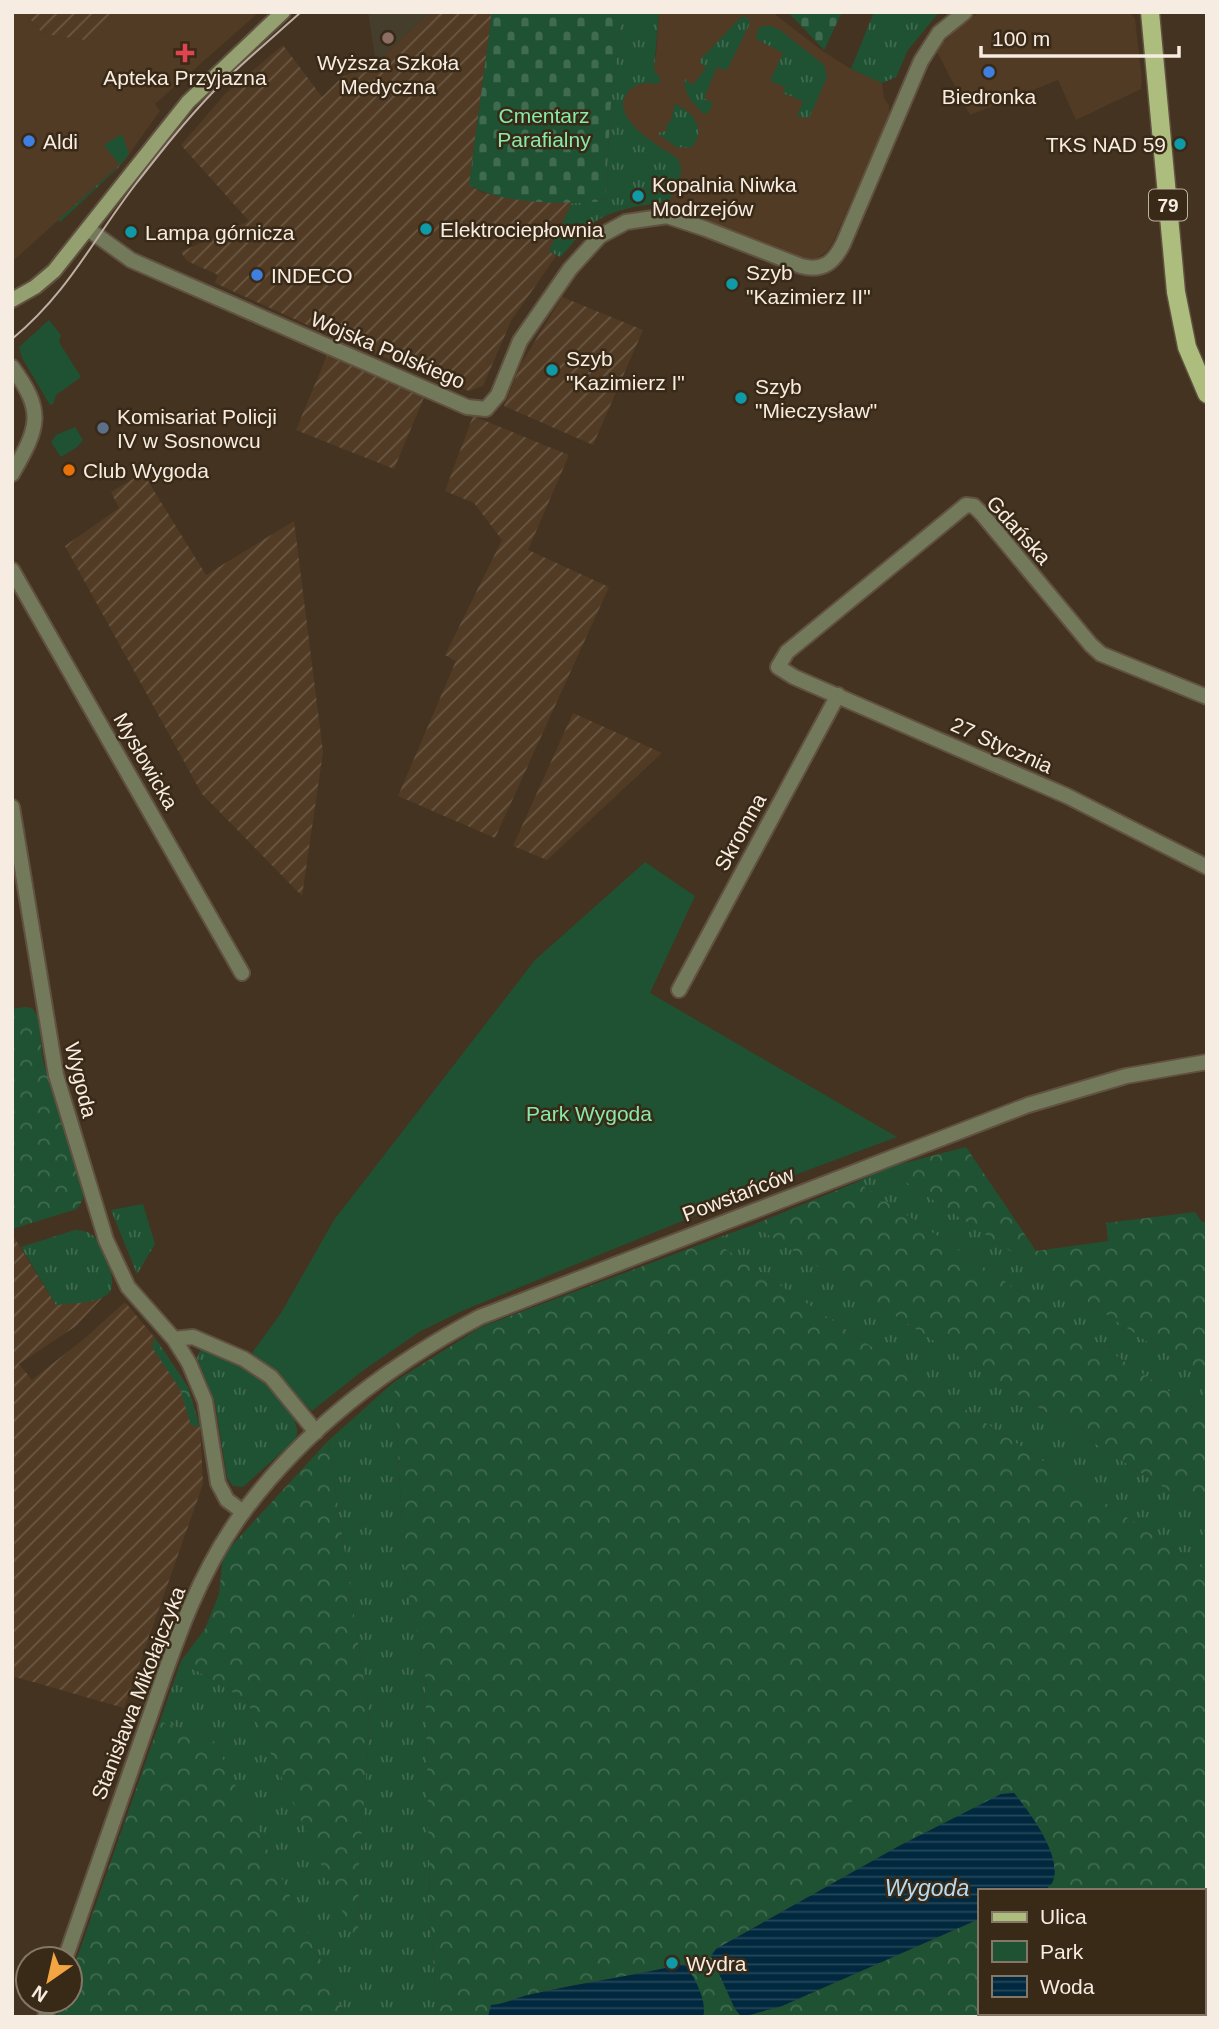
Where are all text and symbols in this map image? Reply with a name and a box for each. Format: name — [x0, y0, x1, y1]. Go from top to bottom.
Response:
scale bar — [981, 14, 1179, 58]
text: 100 m — [992, 27, 1050, 50]
marker: Wyższa Szkoła Medyczna — [380, 30, 396, 46]
marker: Apteka Przyjazna — [177, 45, 193, 61]
place label: Wyższa Szkoła Medyczna — [317, 51, 459, 98]
marker: Biedronka — [981, 64, 997, 80]
place label: Apteka Przyjazna — [103, 66, 267, 89]
place label: Biedronka — [942, 85, 1037, 108]
park label: Cmentarz Parafialny — [497, 104, 591, 151]
place label: Aldi — [43, 130, 78, 153]
marker: Aldi — [21, 133, 37, 149]
place label: TKS NAD 59 — [1046, 133, 1166, 156]
marker: TKS NAD 59 — [1172, 136, 1188, 152]
place label: Kopalnia Niwka Modrzejów — [652, 173, 797, 220]
marker: Kopalnia Niwka Modrzejów — [630, 188, 646, 204]
road number: 79 — [1149, 190, 1187, 220]
place label: Elektrociepłownia — [440, 218, 604, 241]
place label: Lampa górnicza — [145, 221, 295, 244]
marker: Elektrociepłownia — [418, 221, 434, 237]
marker: Lampa górnicza — [123, 224, 139, 240]
place label: Szyb "Kazimierz II" — [746, 261, 871, 308]
place label: INDECO — [271, 264, 353, 287]
marker: INDECO — [249, 267, 265, 283]
marker: Szyb "Kazimierz II" — [724, 276, 740, 292]
street label: Wojska Polskiego — [307, 307, 469, 393]
place label: Szyb "Kazimierz I" — [566, 347, 685, 394]
marker: Szyb "Kazimierz I" — [544, 362, 560, 378]
place label: Szyb "Mieczysław" — [755, 375, 877, 422]
marker: Szyb "Mieczysław" — [733, 390, 749, 406]
place label: Komisariat Policji IV w Sosnowcu — [117, 405, 277, 452]
marker: Komisariat Policji IV w Sosnowcu — [95, 420, 111, 436]
place label: Club Wygoda — [83, 459, 209, 482]
marker: Club Wygoda — [61, 462, 77, 478]
street label: Gdańska — [982, 491, 1056, 569]
street label: Mysłowicka — [109, 709, 183, 814]
street label: 27 Stycznia — [948, 712, 1057, 778]
street label: Skromna — [710, 789, 771, 874]
street label: Wygoda — [61, 1040, 102, 1120]
park label: Park Wygoda — [526, 1102, 652, 1125]
street label: Powstańców — [679, 1162, 798, 1226]
street label: Stanisława Mikołajczyka — [87, 1583, 189, 1803]
water label: Wygoda — [885, 1875, 969, 1901]
legend — [978, 1889, 1205, 2015]
text: Ulica — [1040, 1905, 1087, 1928]
text: Park — [1040, 1940, 1084, 1963]
north arrow — [14, 1945, 84, 2015]
place label: Wydra — [686, 1952, 747, 1975]
marker: Wydra — [664, 1955, 680, 1971]
text: Woda — [1040, 1975, 1095, 1998]
text: N — [28, 1981, 51, 2006]

